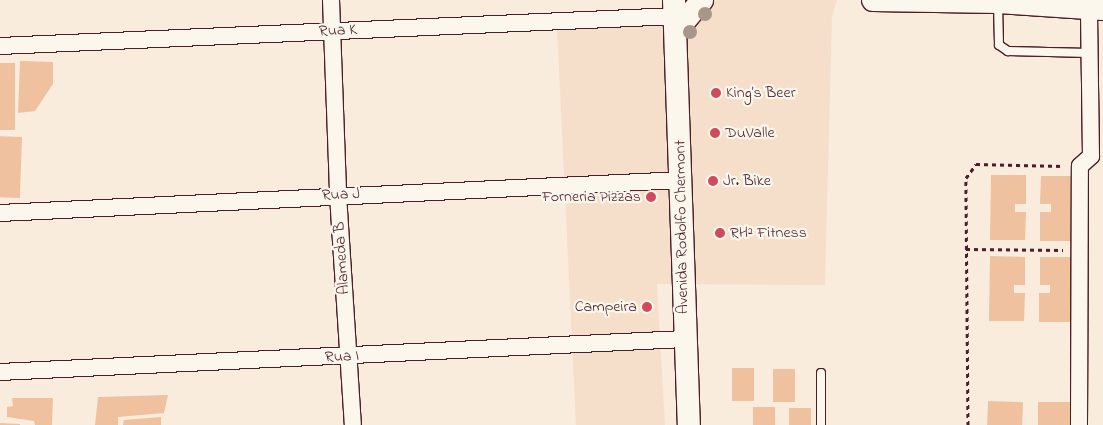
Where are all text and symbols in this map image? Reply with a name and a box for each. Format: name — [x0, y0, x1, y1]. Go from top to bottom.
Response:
street label: Rua K — [318, 20, 358, 42]
place label: King’s Beer — [726, 83, 796, 103]
marker: King’s Beer — [710, 87, 722, 99]
place label: DuValle — [725, 123, 775, 143]
marker: DuValle — [709, 127, 721, 139]
street label: Avenida Rodolfo Chermont — [671, 140, 693, 314]
place label: Jr. Bike — [723, 171, 771, 191]
marker: Jr. Bike — [707, 175, 719, 187]
street label: Rua J — [321, 184, 361, 206]
place label: Forneria Pizzas — [542, 187, 641, 207]
marker: Forneria Pizzas — [645, 191, 657, 203]
street label: Alameda B — [330, 221, 354, 295]
place label: RH² Fitness — [730, 223, 807, 243]
marker: RH² Fitness — [714, 227, 726, 239]
place label: Campeira — [575, 297, 637, 317]
marker: Campeira — [641, 301, 653, 313]
street label: Rua I — [324, 347, 360, 367]

